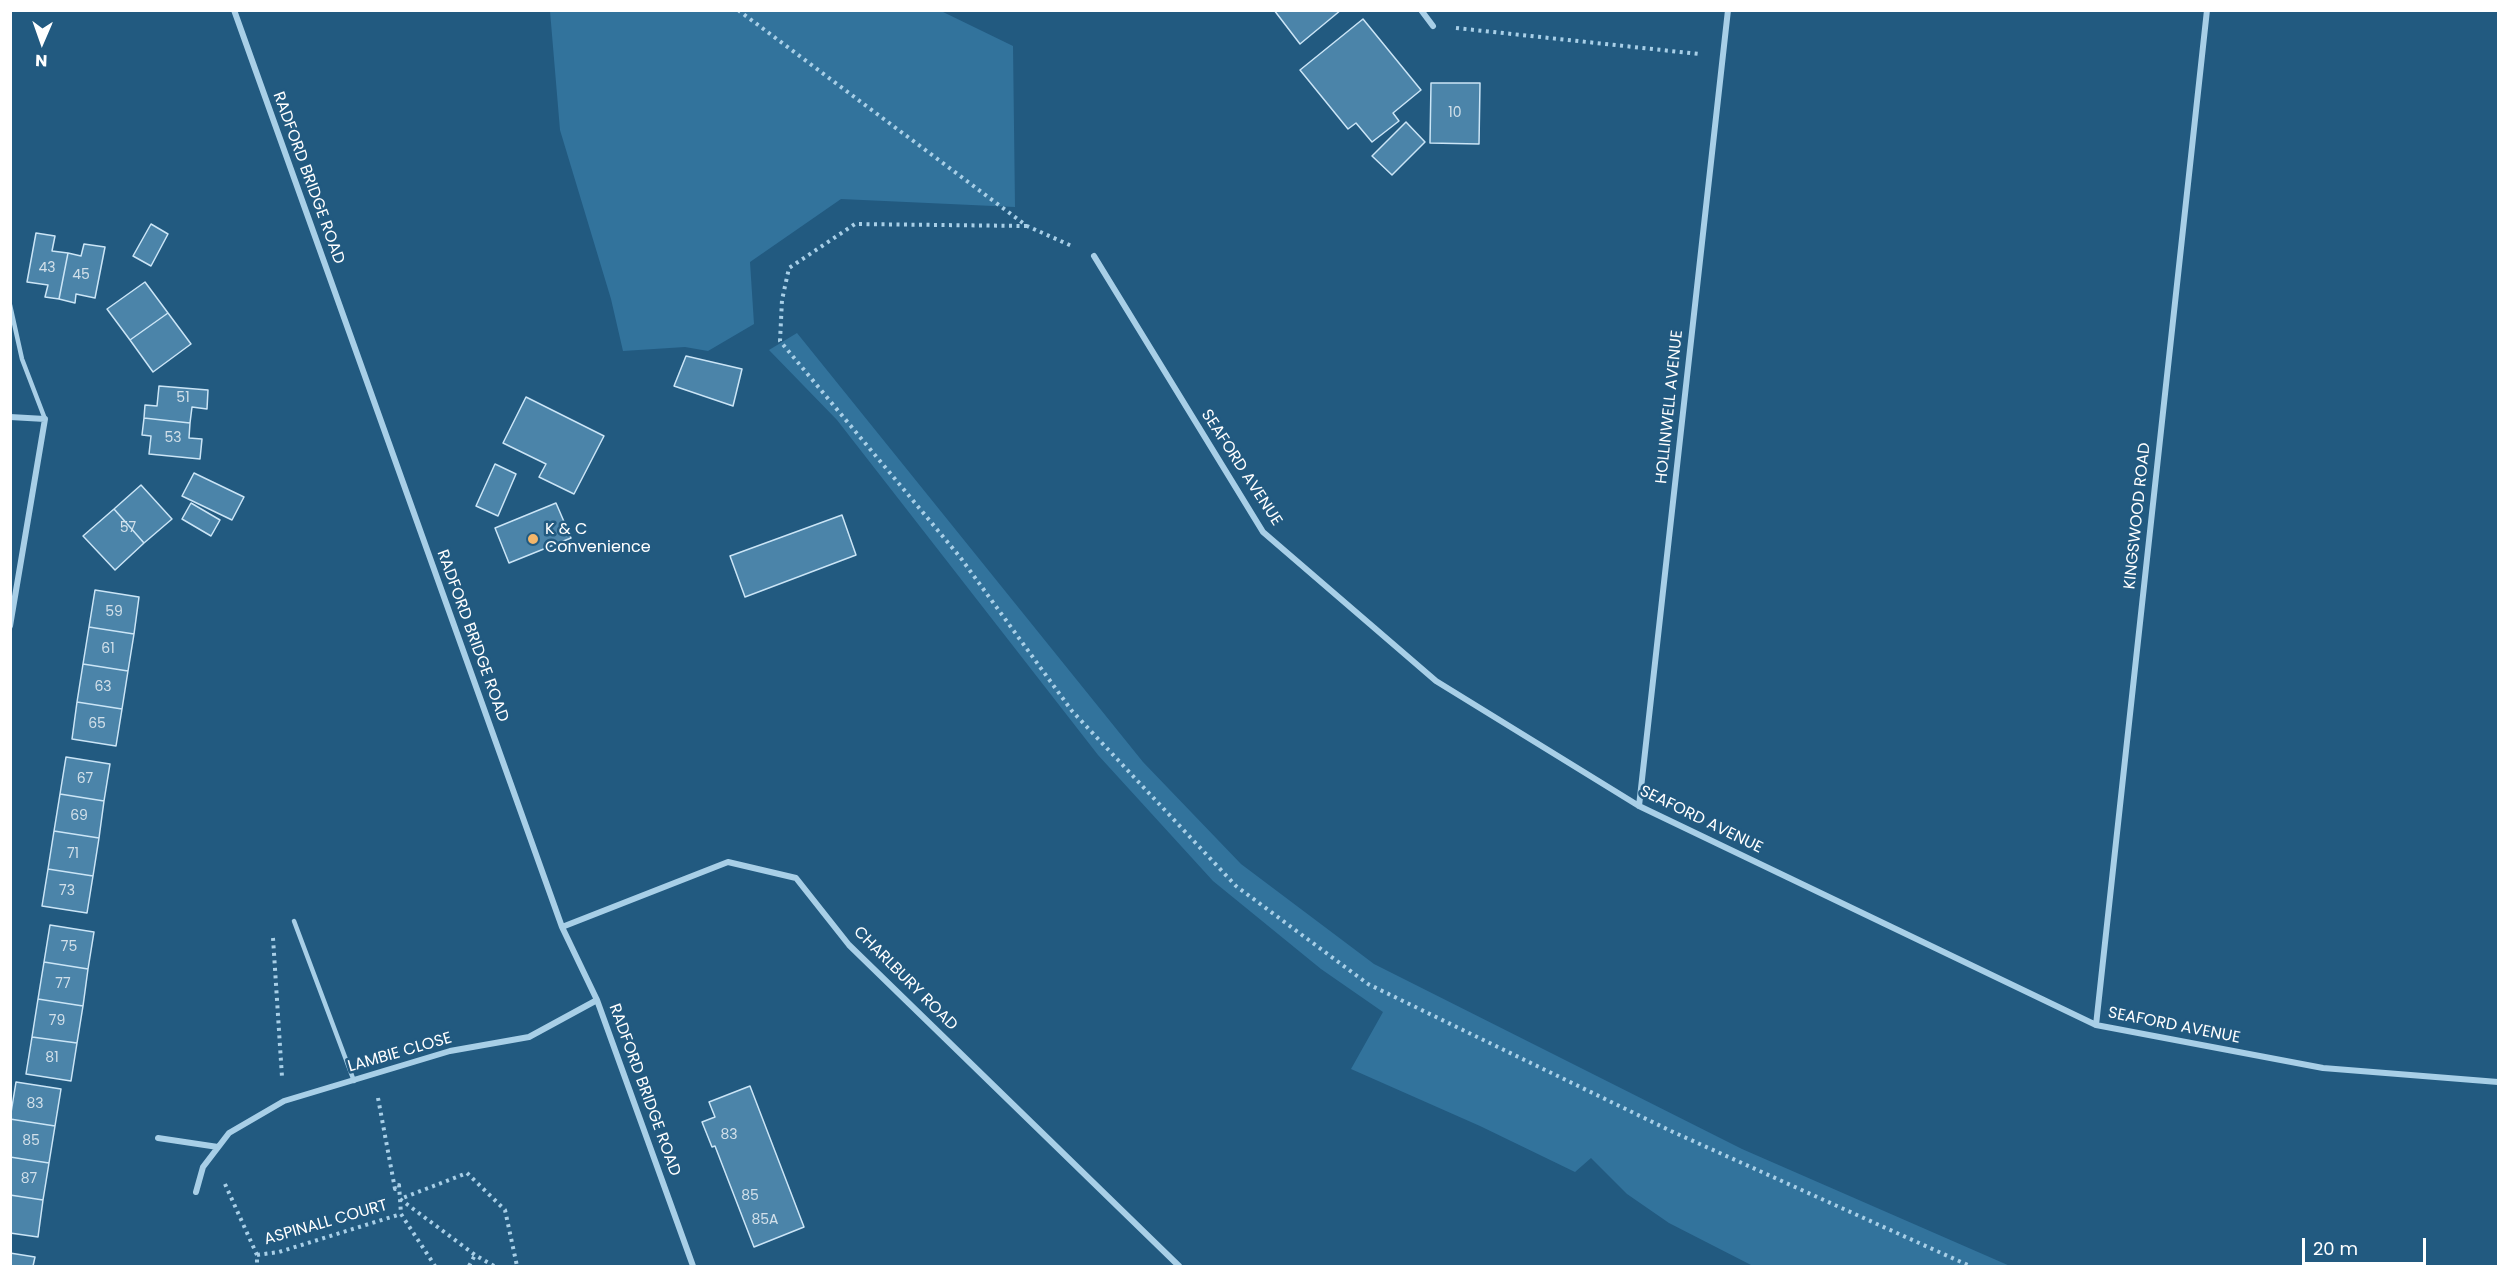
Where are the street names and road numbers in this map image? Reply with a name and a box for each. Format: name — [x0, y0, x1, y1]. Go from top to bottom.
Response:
street label: RADFORD BRIDGE ROAD — [268, 89, 348, 267]
street label: HOLLINWELL AVENUE — [1652, 329, 1688, 485]
street label: SEAFORD AVENUE — [1196, 406, 1286, 530]
street label: KINGSWOOD ROAD — [2121, 442, 2155, 590]
street label: RADFORD BRIDGE ROAD — [432, 547, 512, 725]
street label: SEAFORD AVENUE — [1636, 782, 1766, 858]
street label: CHARLBURY ROAD — [849, 923, 961, 1035]
street label: RADFORD BRIDGE ROAD — [604, 1001, 684, 1179]
street label: SEAFORD AVENUE — [2106, 1004, 2242, 1048]
street label: LAMBIE CLOSE — [346, 1029, 454, 1077]
street label: ASPINALL COURT — [262, 1196, 390, 1250]

